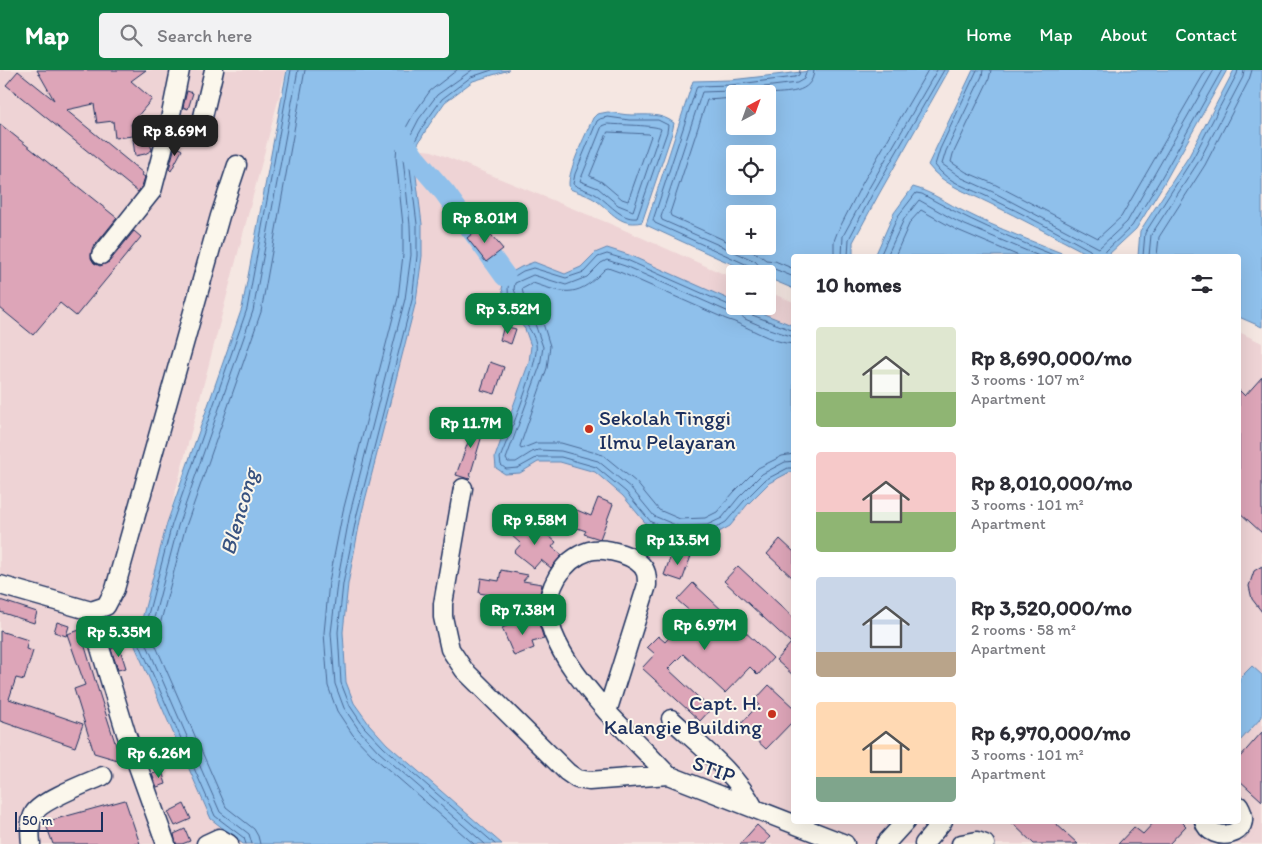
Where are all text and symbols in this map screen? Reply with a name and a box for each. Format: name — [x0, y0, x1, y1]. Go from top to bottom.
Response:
search box — [99, 13, 449, 58]
text: Map — [25, 21, 69, 50]
icon: search — [117, 21, 145, 49]
text: Search here — [157, 24, 252, 47]
text: Home — [966, 24, 1012, 46]
text: Map — [1040, 24, 1073, 46]
text: About — [1101, 24, 1147, 46]
text: Contact — [1175, 24, 1237, 46]
north arrow — [726, 85, 776, 135]
map controls — [726, 85, 776, 315]
pin: Rp 8.69M — [123, 114, 227, 157]
text: Rp 8.69M — [143, 121, 207, 140]
button: locate — [726, 145, 776, 195]
pin: Rp 8.01M — [433, 202, 537, 244]
button: + — [726, 205, 776, 255]
text: Rp 8.01M — [453, 208, 517, 227]
button: − — [726, 265, 776, 315]
icon: filters — [1188, 270, 1216, 298]
text: 10 homes — [816, 272, 902, 297]
pin: Rp 3.52M — [456, 292, 560, 335]
text: Rp 3.52M — [476, 299, 540, 318]
text: Rp 8,690,000/mo — [971, 345, 1132, 370]
icon: home — [856, 347, 916, 407]
text: 3 rooms · 107 m² — [971, 370, 1084, 389]
text: Apartment — [971, 389, 1046, 408]
place label: Sekolah Tinggi Ilmu Pelayaran — [599, 405, 736, 454]
pin: Rp 11.7M — [419, 406, 523, 449]
text: Rp 11.7M — [440, 413, 502, 432]
marker: Sekolah Tinggi Ilmu Pelayaran — [583, 423, 595, 435]
water label: Blencong — [214, 463, 265, 558]
text: Rp 8,010,000/mo — [971, 470, 1133, 495]
icon: home — [856, 472, 916, 532]
text: 3 rooms · 101 m² — [971, 495, 1084, 514]
pin: Rp 9.58M — [483, 504, 587, 546]
text: Rp 9.58M — [503, 510, 567, 529]
text: Apartment — [971, 514, 1046, 533]
pin: Rp 13.5M — [626, 524, 730, 566]
text: Rp 13.5M — [647, 530, 709, 549]
pin: Rp 7.38M — [471, 594, 575, 636]
text: Rp 3,520,000/mo — [971, 595, 1132, 620]
icon: home — [856, 597, 916, 657]
text: Rp 7.38M — [491, 600, 555, 619]
pin: Rp 6.97M — [653, 608, 757, 651]
text: Rp 6.97M — [673, 615, 737, 634]
pin: Rp 5.35M — [67, 616, 171, 658]
text: 2 rooms · 58 m² — [971, 620, 1076, 639]
text: Rp 5.35M — [87, 622, 151, 641]
text: Apartment — [971, 639, 1046, 658]
place label: Capt. H. Kalangie Building — [604, 690, 762, 739]
marker: Capt. H. Kalangie Building — [766, 708, 778, 720]
text: Rp 6,970,000/mo — [971, 720, 1131, 745]
icon: home — [856, 722, 916, 782]
pin: Rp 6.26M — [107, 736, 211, 779]
text: Rp 6.26M — [127, 743, 191, 762]
text: 3 rooms · 101 m² — [971, 745, 1084, 764]
street label: STIP — [689, 750, 739, 788]
text: Apartment — [971, 764, 1046, 783]
scale bar — [15, 809, 102, 832]
text: 50 m — [22, 812, 53, 829]

